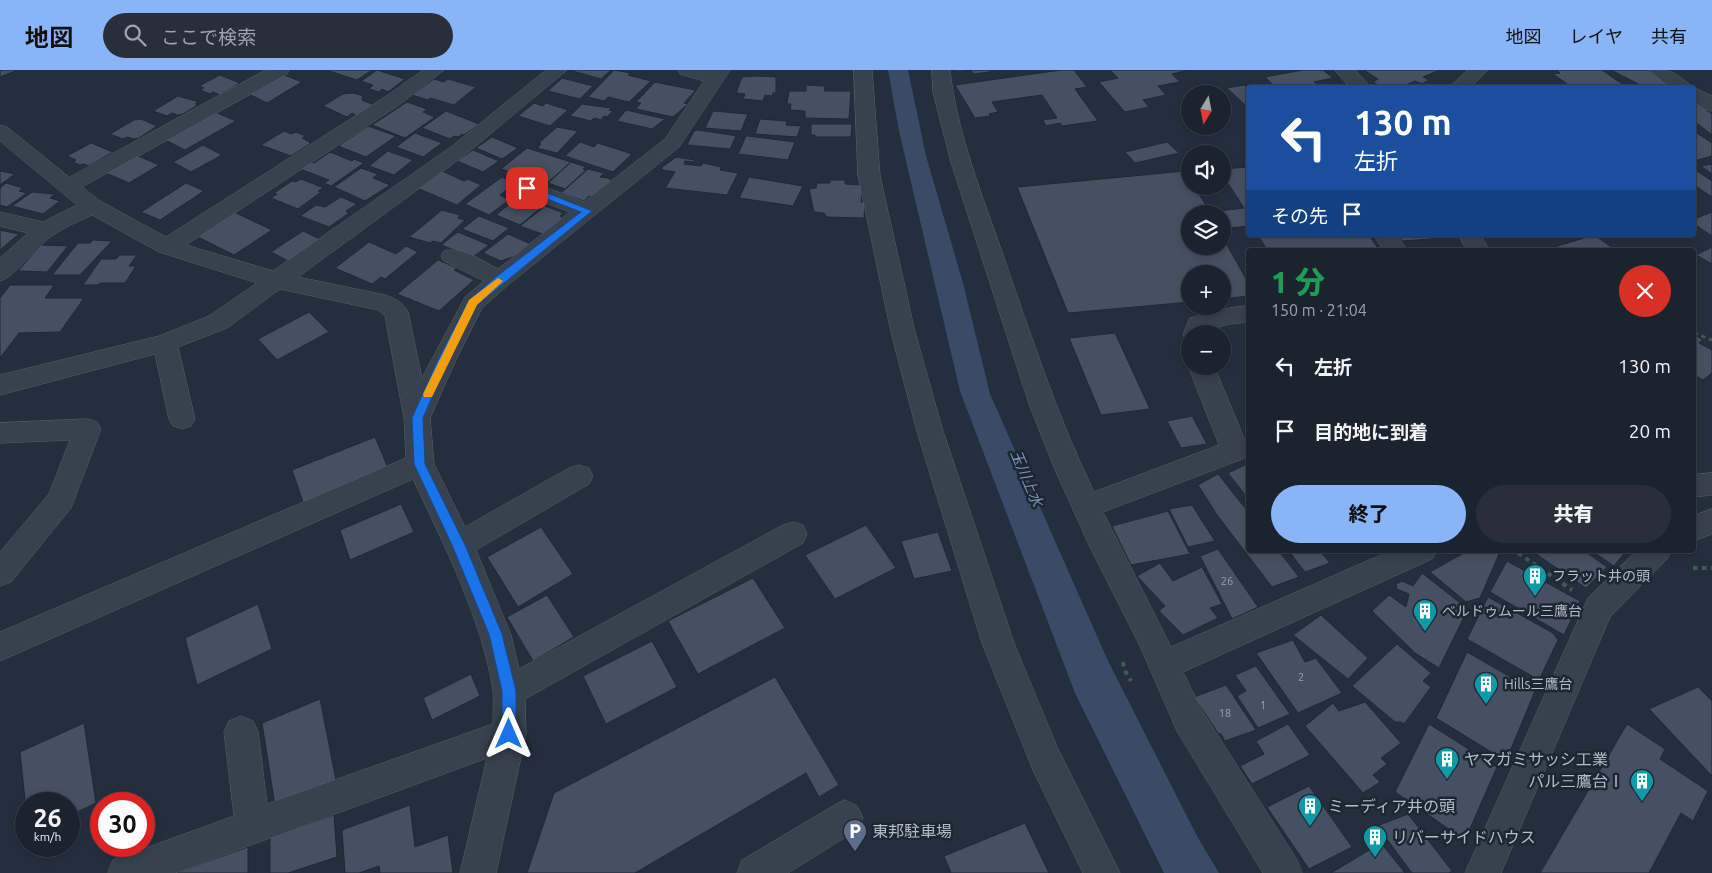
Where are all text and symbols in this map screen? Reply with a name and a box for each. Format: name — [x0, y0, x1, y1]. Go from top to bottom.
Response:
search box — [103, 13, 453, 58]
icon: search — [121, 21, 149, 49]
text: 地図 — [25, 24, 73, 51]
text: ここで検索 — [161, 26, 256, 48]
text: 地図 — [1506, 26, 1542, 46]
text: レイヤ — [1570, 26, 1623, 46]
text: 共有 — [1651, 26, 1687, 46]
north arrow — [1181, 85, 1231, 135]
map controls — [1181, 85, 1231, 375]
text: 130 m — [1354, 102, 1452, 142]
icon: left — [1271, 105, 1336, 170]
button: sound — [1181, 145, 1231, 195]
text: 左折 — [1354, 148, 1398, 173]
pin — [506, 167, 548, 209]
icon: arrive — [513, 174, 541, 202]
icon: arrive — [1338, 200, 1366, 228]
button: layers — [1181, 205, 1231, 255]
text: その先 — [1271, 205, 1328, 227]
button: + — [1181, 265, 1231, 315]
text: 1 分 — [1271, 265, 1325, 299]
button: close — [1619, 265, 1671, 317]
text: 150 m · 21:04 — [1271, 301, 1367, 319]
button: − — [1181, 325, 1231, 375]
icon: left — [1271, 352, 1299, 380]
text: 130 m — [1618, 355, 1671, 377]
text: 左折 — [1314, 356, 1352, 378]
icon: arrive — [1271, 417, 1299, 445]
text: 20 m — [1629, 420, 1671, 442]
text: 目的地に到着 — [1314, 421, 1428, 443]
water label: 玉川上水 — [1007, 447, 1047, 511]
button: 終了 — [1271, 485, 1466, 543]
button: 共有 — [1476, 485, 1671, 543]
building icon: フラット井の頭 — [1522, 563, 1548, 597]
place label: フラット井の頭 — [1552, 568, 1650, 584]
house number: 26 — [1221, 575, 1233, 587]
building icon: ベルドゥムール三鷹台 — [1412, 598, 1438, 632]
place label: ベルドゥムール三鷹台 — [1442, 603, 1582, 619]
house number: 2 — [1298, 671, 1304, 683]
building icon: Hills三鷹台 — [1473, 671, 1499, 705]
place label: Hills三鷹台 — [1504, 676, 1573, 692]
house number: 1 — [1260, 699, 1266, 711]
position arrow — [482, 707, 534, 759]
house number: 18 — [1219, 707, 1231, 719]
building icon: ヤマガミサッシ工業 — [1434, 746, 1460, 780]
place label: ヤマガミサッシ工業 — [1464, 750, 1608, 768]
building icon: パル三鷹台Ⅰ — [1629, 768, 1655, 802]
place label: パル三鷹台Ⅰ — [1528, 772, 1624, 790]
speed limit sign: 30 — [90, 792, 155, 857]
building icon: ミーディア井の頭 — [1297, 793, 1323, 827]
place label: ミーディア井の頭 — [1328, 797, 1455, 815]
text: 26 — [33, 804, 62, 832]
parking icon: 東邦駐車場 — [842, 818, 868, 852]
place label: 東邦駐車場 — [872, 822, 952, 840]
building icon: リバーサイドハウス — [1362, 824, 1388, 858]
place label: リバーサイドハウス — [1392, 828, 1536, 846]
text: km/h — [34, 830, 61, 843]

